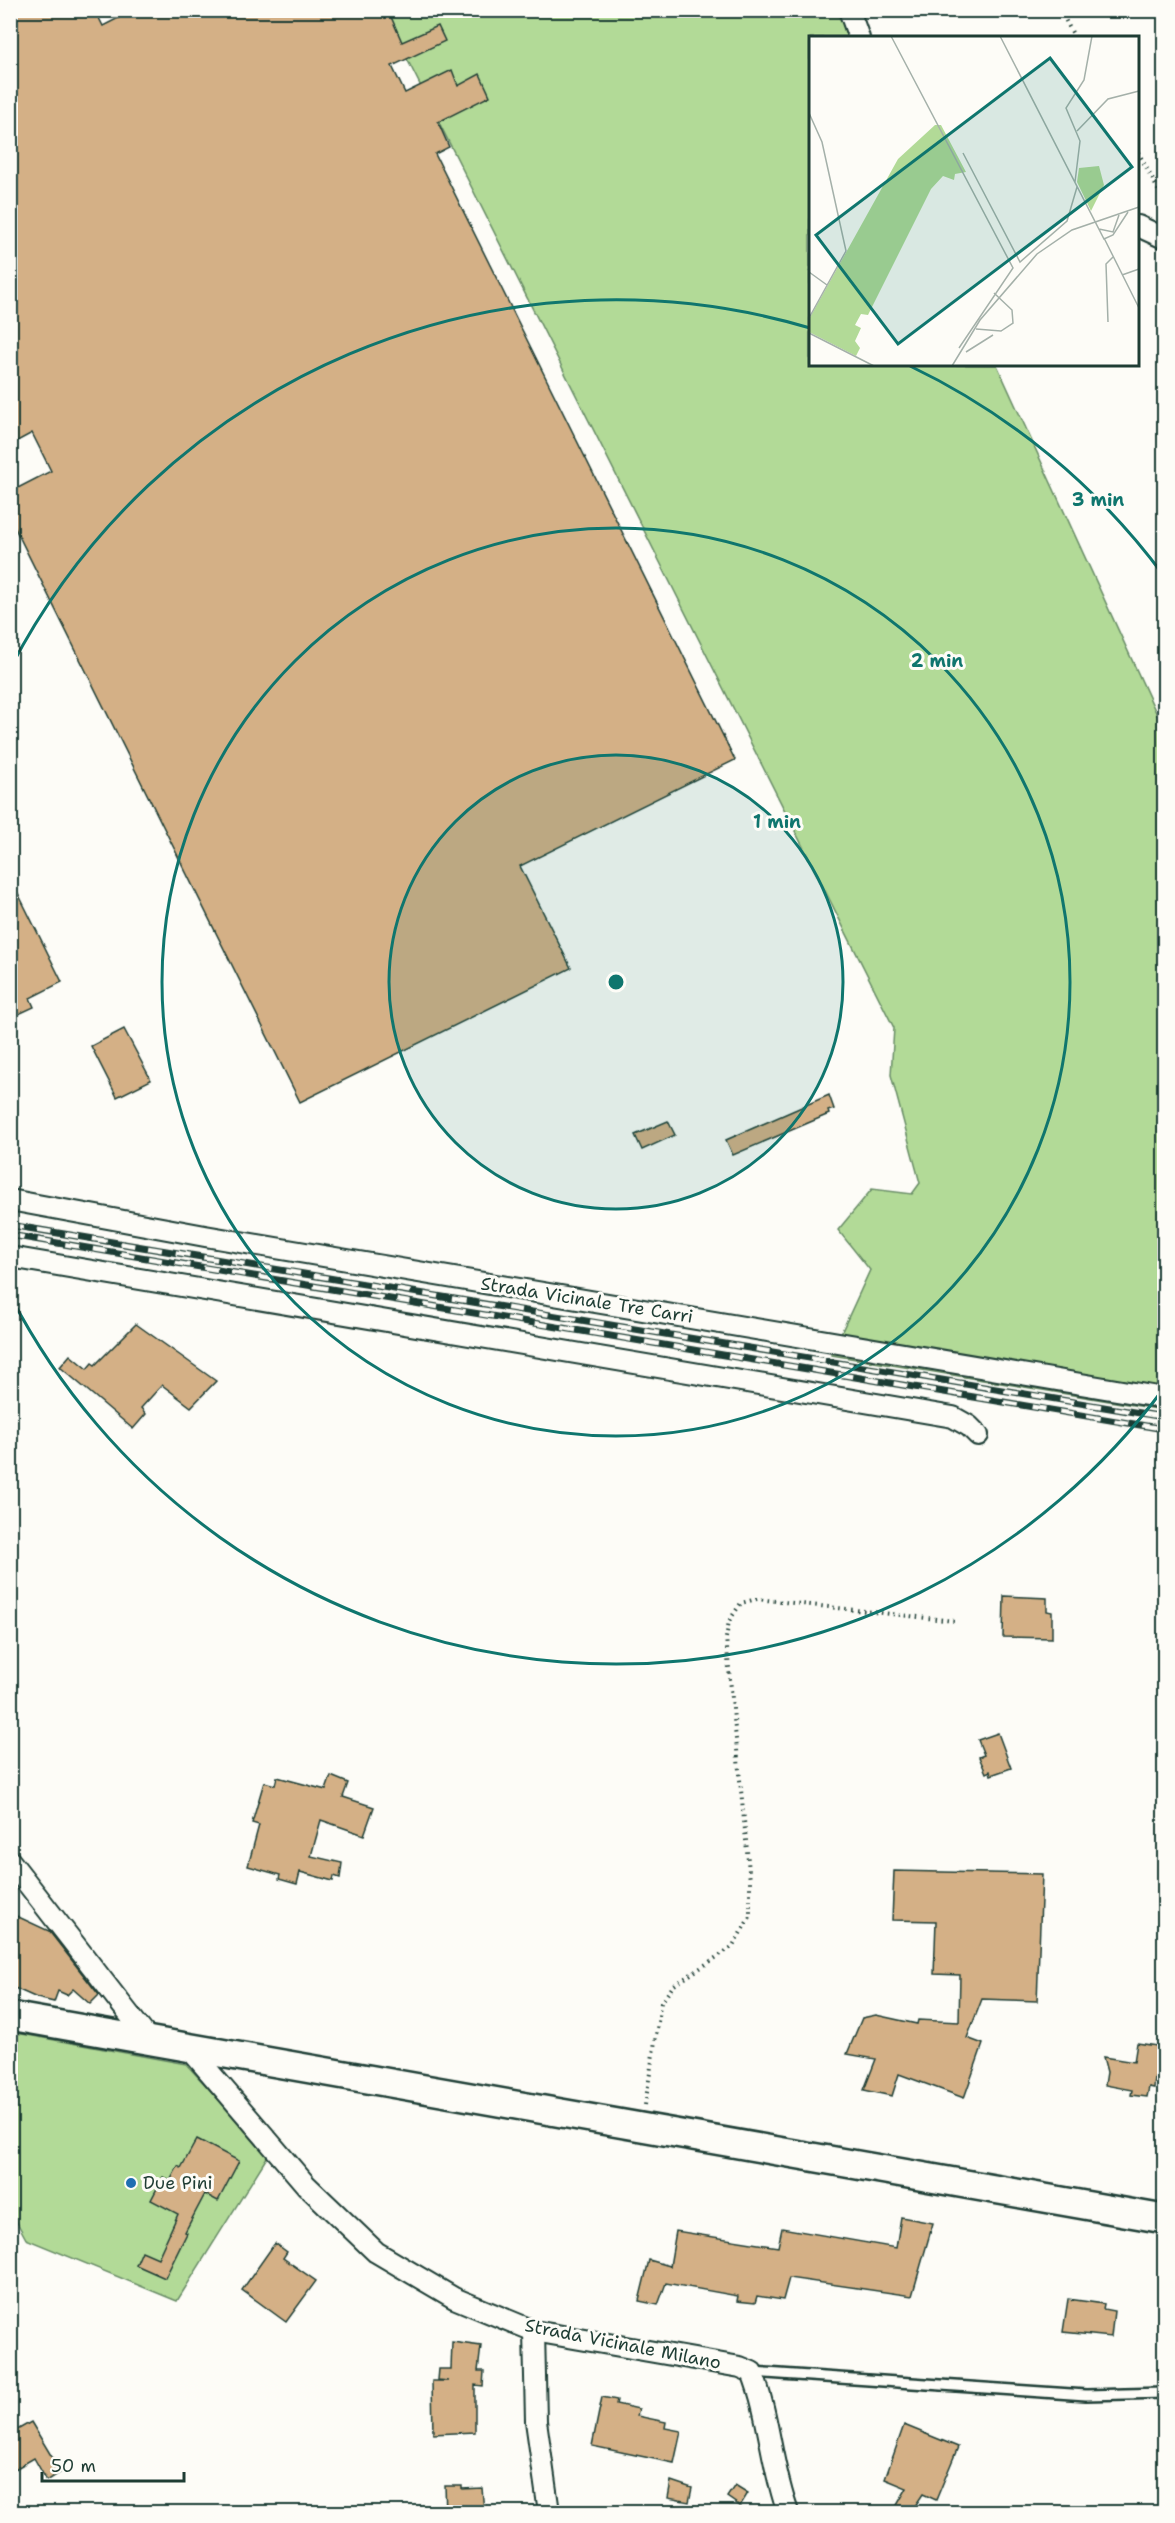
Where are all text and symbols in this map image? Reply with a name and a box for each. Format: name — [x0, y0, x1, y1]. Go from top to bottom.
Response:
inset map — [809, 36, 1139, 366]
text: 3 min — [1072, 488, 1124, 512]
text: 2 min — [911, 649, 963, 673]
text: 1 min — [753, 810, 801, 834]
centre of rings — [606, 972, 626, 992]
street label: Strada Vicinale Tre Carri — [479, 1271, 695, 1329]
place label: Due Pini — [143, 2171, 213, 2195]
marker: Due Pini — [124, 2176, 138, 2190]
street label: Strada Vicinale Milano — [523, 2313, 723, 2375]
scale bar — [42, 2445, 184, 2483]
text: 50 m — [51, 2454, 96, 2478]

